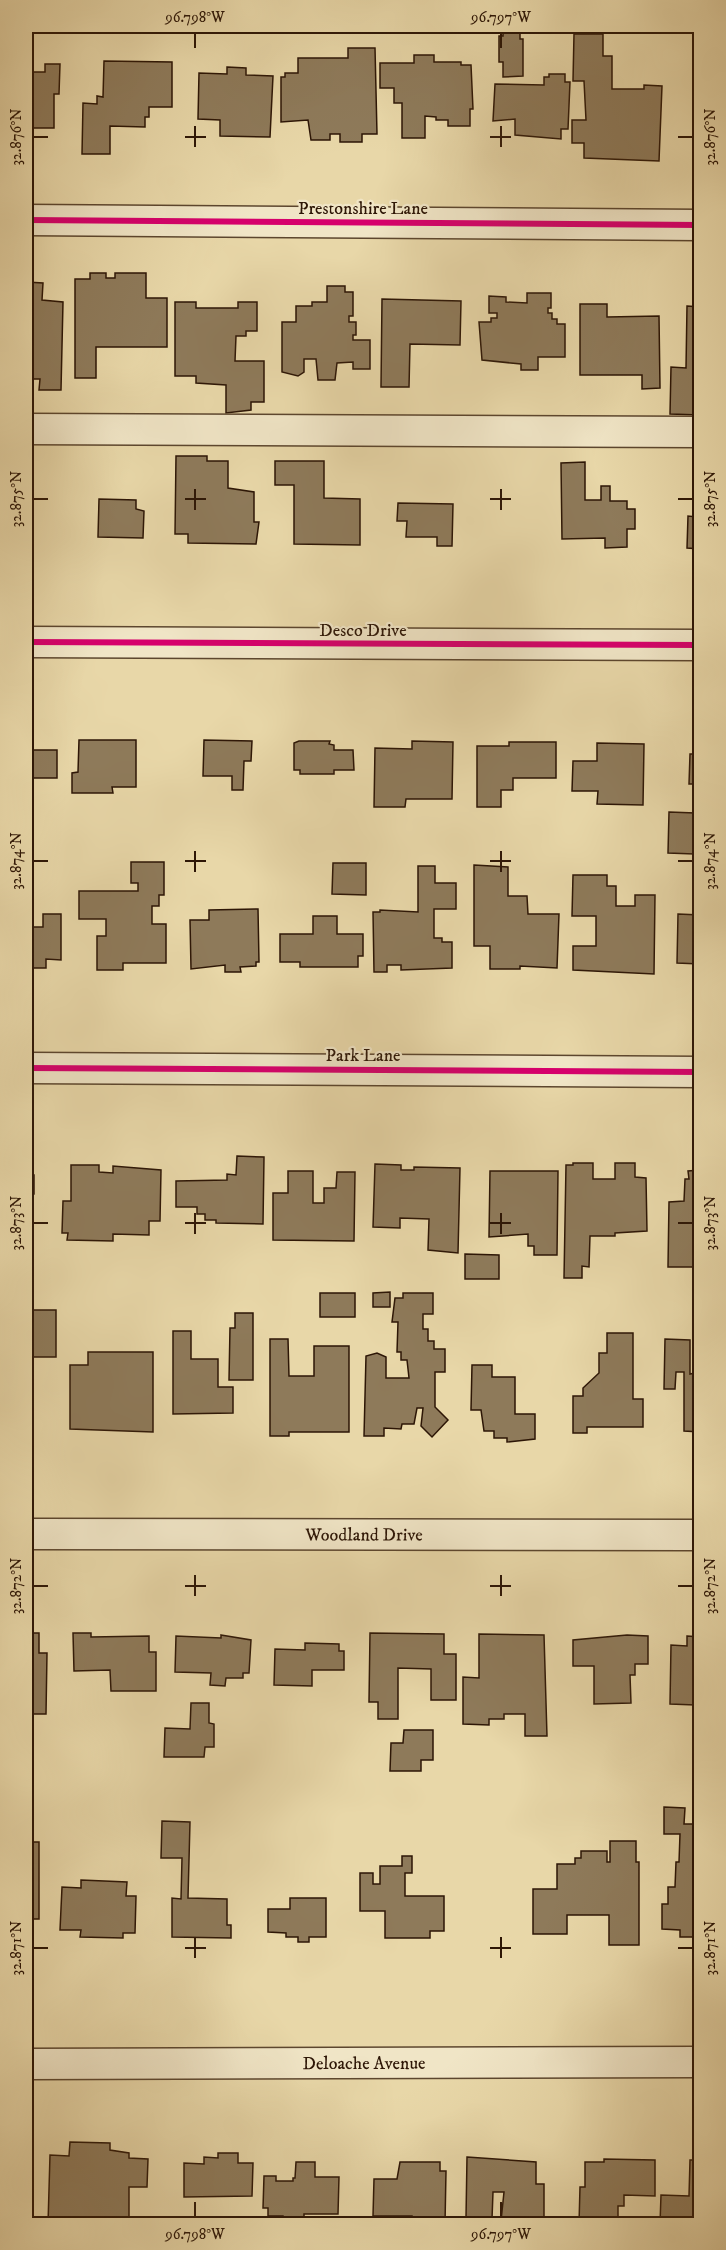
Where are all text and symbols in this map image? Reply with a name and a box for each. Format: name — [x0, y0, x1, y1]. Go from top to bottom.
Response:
text: 96.798°W — [164, 8, 225, 27]
text: 96.797°W — [470, 8, 531, 27]
text: 32.876°N — [7, 108, 26, 166]
text: 32.876°N — [701, 108, 720, 166]
street label: Prestonshire Lane — [298, 198, 428, 220]
text: 32.875°N — [7, 471, 26, 527]
text: 32.875°N — [701, 471, 720, 527]
street label: Desco Drive — [319, 620, 407, 642]
text: 32.874°N — [7, 832, 26, 890]
text: 32.874°N — [701, 832, 720, 890]
street label: Park Lane — [326, 1045, 400, 1067]
text: 32.873°N — [7, 1196, 26, 1250]
text: 32.873°N — [701, 1196, 720, 1250]
street label: Woodland Drive — [304, 1524, 423, 1547]
text: 32.872°N — [7, 1558, 26, 1614]
text: 32.872°N — [701, 1558, 720, 1614]
text: 32.871°N — [7, 1921, 26, 1975]
text: 32.871°N — [701, 1921, 720, 1975]
street label: Deloache Avenue — [302, 2053, 426, 2075]
text: 96.798°W — [164, 2225, 225, 2244]
text: 96.797°W — [470, 2225, 531, 2244]

